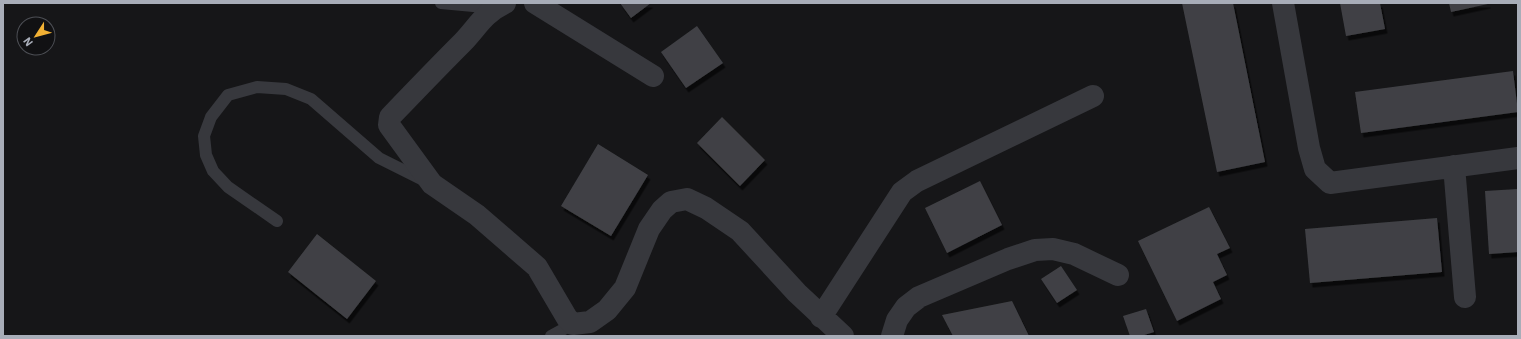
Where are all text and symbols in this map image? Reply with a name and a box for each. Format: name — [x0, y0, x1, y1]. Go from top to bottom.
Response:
north arrow — [16, 16, 56, 56]
text: N — [20, 35, 36, 49]

